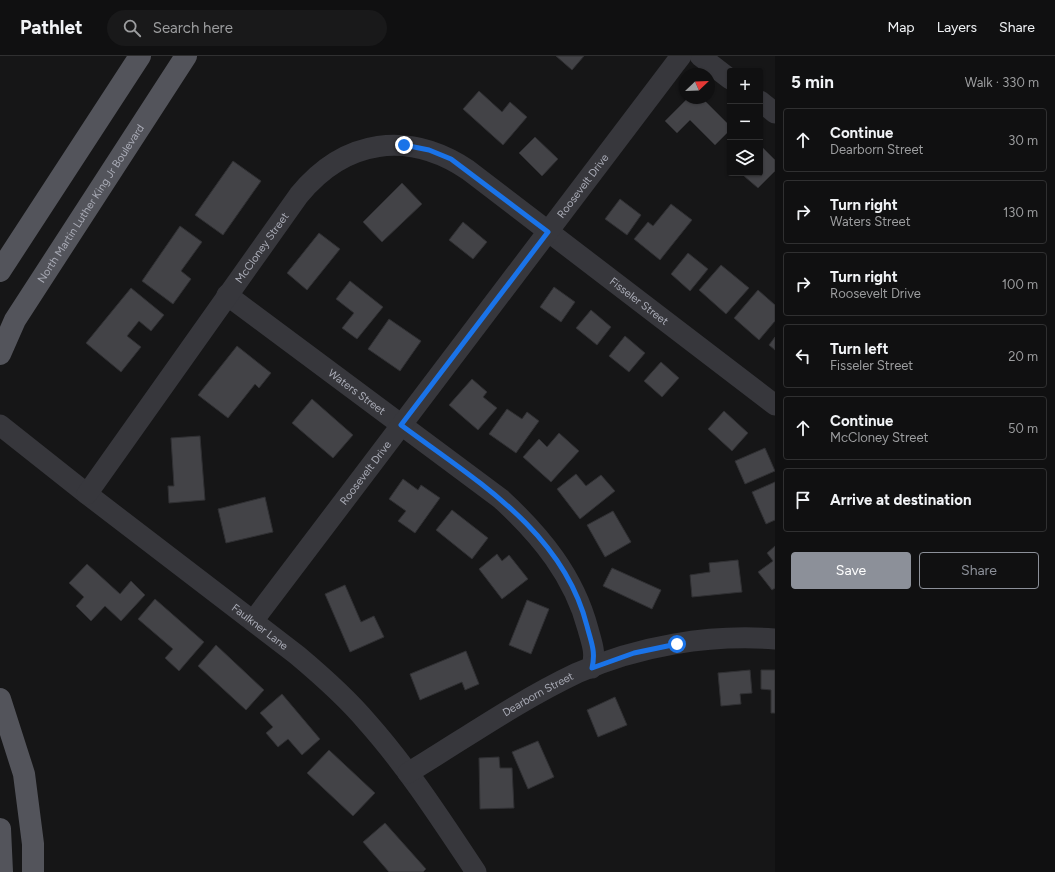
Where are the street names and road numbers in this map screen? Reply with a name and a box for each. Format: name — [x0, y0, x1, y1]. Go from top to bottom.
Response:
street label: North Martin Luther King Jr Boulevard — [35, 122, 147, 285]
street label: Roosevelt Drive — [555, 151, 612, 221]
street label: McCloney Street — [233, 210, 292, 286]
street label: Fisseler Street — [607, 275, 671, 328]
street label: Waters Street — [325, 367, 388, 418]
street label: Roosevelt Drive — [337, 438, 394, 508]
street label: Faulkner Lane — [229, 601, 290, 653]
street label: Dearborn Street — [500, 670, 576, 719]

